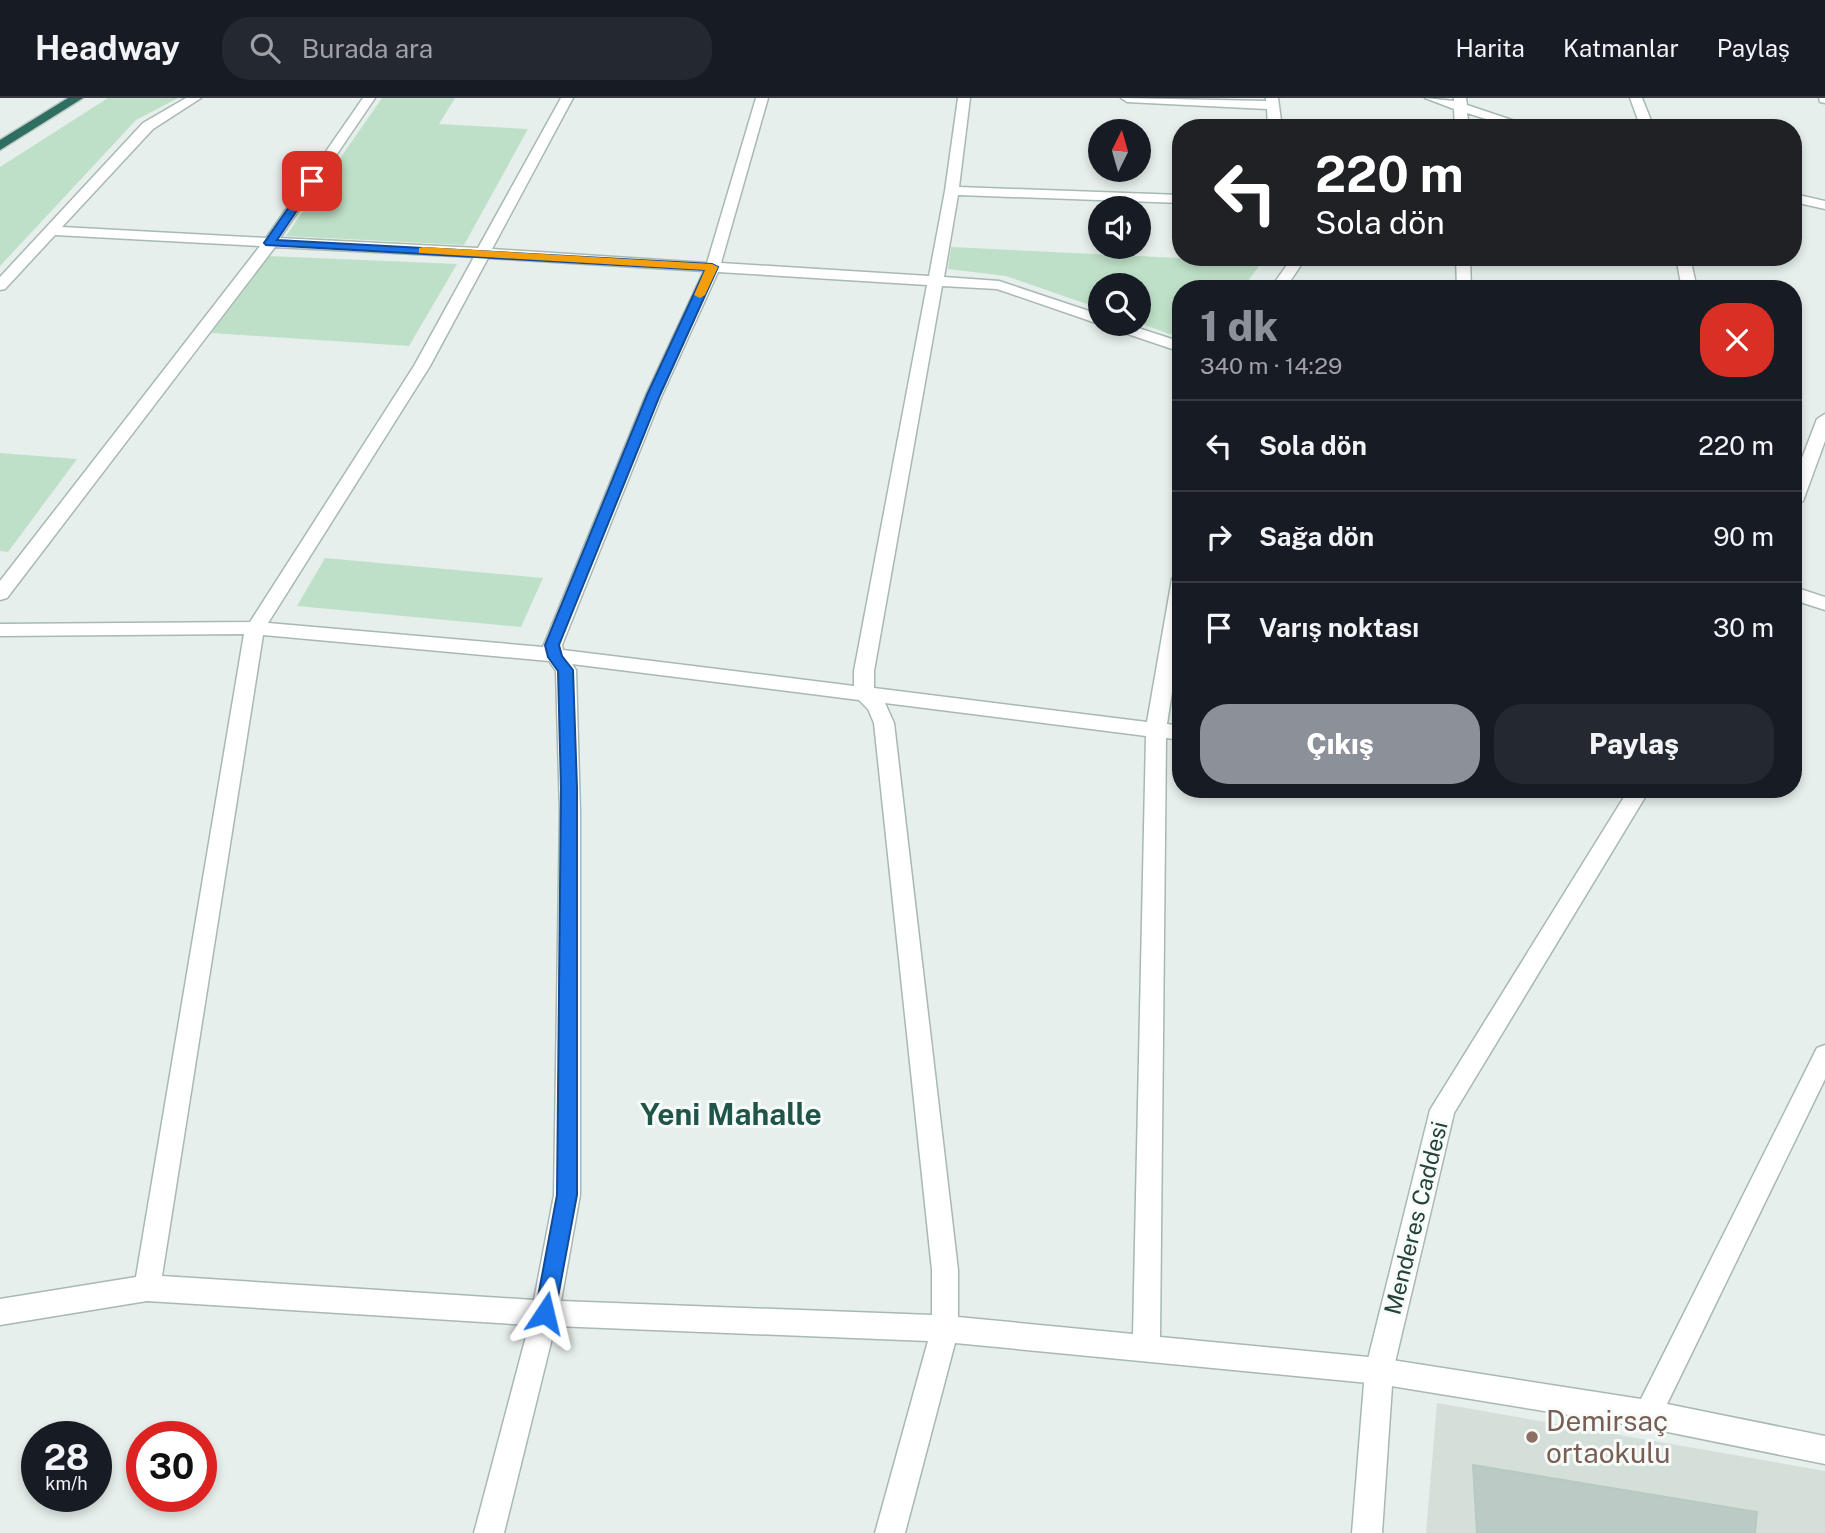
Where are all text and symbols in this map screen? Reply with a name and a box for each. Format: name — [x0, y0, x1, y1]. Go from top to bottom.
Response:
search box — [222, 17, 712, 80]
text: Headway — [35, 29, 180, 67]
icon: search — [246, 29, 284, 67]
text: Burada ara — [302, 33, 433, 64]
text: Harita — [1456, 34, 1525, 62]
text: Katmanlar — [1563, 34, 1679, 62]
text: Paylaş — [1717, 34, 1790, 62]
north arrow — [1088, 119, 1152, 182]
map controls — [1088, 119, 1151, 336]
text: 220 m — [1315, 145, 1464, 203]
icon: left — [1200, 147, 1291, 238]
pin — [282, 151, 342, 211]
icon: arrive — [293, 162, 331, 200]
button: sound — [1088, 196, 1151, 259]
text: Sola dön — [1315, 204, 1445, 241]
button: search — [1088, 273, 1151, 336]
text: 1 dk — [1200, 301, 1278, 350]
button: close — [1700, 303, 1774, 377]
text: 340 m · 14:29 — [1200, 352, 1342, 379]
icon: left — [1200, 427, 1238, 465]
text: Sola dön — [1259, 430, 1367, 461]
text: 220 m — [1698, 430, 1774, 461]
icon: right — [1200, 518, 1238, 556]
text: Sağa dön — [1259, 521, 1374, 552]
text: 90 m — [1713, 521, 1774, 552]
icon: arrive — [1200, 609, 1238, 647]
text: Varış noktası — [1259, 612, 1419, 643]
text: 30 m — [1713, 612, 1774, 643]
button: Çıkış — [1200, 704, 1480, 784]
button: Paylaş — [1494, 704, 1774, 784]
district label: Yeni Mahalle — [640, 1096, 822, 1132]
street label: Menderes Caddesi — [1378, 1118, 1453, 1317]
position arrow — [508, 1276, 582, 1350]
place label: Demirsaç ortaokulu — [1546, 1404, 1671, 1469]
speed limit sign: 30 — [126, 1421, 217, 1512]
marker: Demirsaç ortaokulu — [1524, 1429, 1540, 1445]
text: 28 — [44, 1437, 89, 1478]
text: km/h — [45, 1473, 88, 1494]

